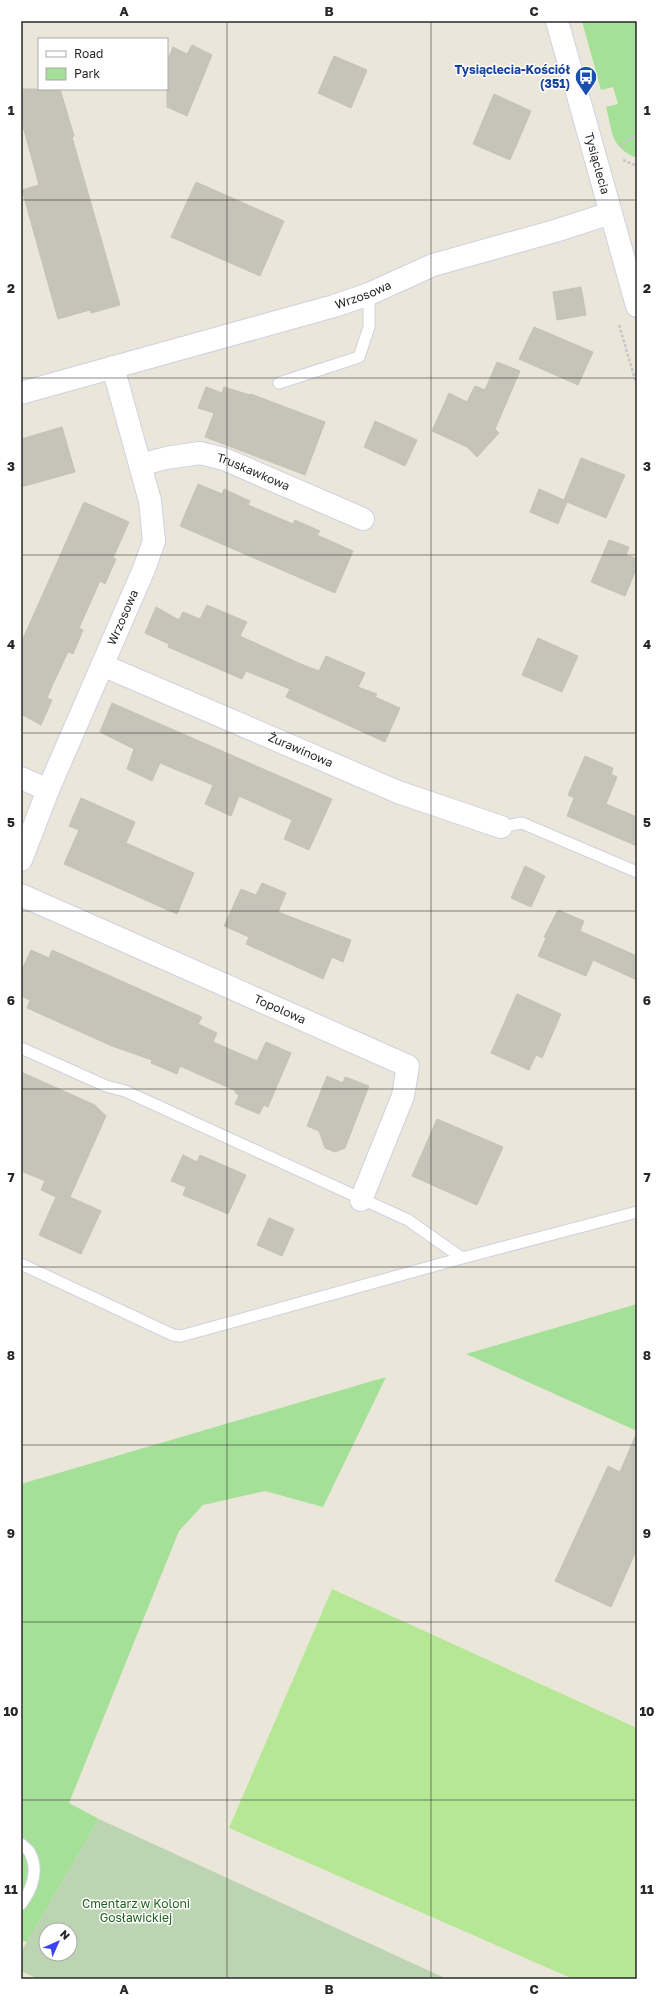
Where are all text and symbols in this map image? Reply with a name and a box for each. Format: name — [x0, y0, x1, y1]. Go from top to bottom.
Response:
text: A — [119, 3, 129, 19]
text: B — [324, 3, 334, 19]
text: C — [529, 3, 539, 19]
legend — [38, 38, 168, 90]
text: Road — [74, 46, 103, 61]
place label: Tysiąclecia-Kościół (351) — [455, 62, 570, 91]
bus stop icon: Tysiąclecia-Kościół (351) — [573, 64, 599, 97]
text: Park — [74, 66, 100, 81]
text: 1 — [8, 102, 15, 118]
text: 1 — [644, 102, 651, 118]
street label: Tysiąclecia — [582, 131, 613, 196]
street label: Wrzosowa — [333, 277, 393, 312]
text: 2 — [7, 280, 15, 296]
text: 2 — [643, 280, 651, 296]
street label: Truskawkowa — [216, 450, 292, 493]
text: 3 — [7, 458, 15, 474]
text: 3 — [643, 458, 651, 474]
street label: Wrzosowa — [104, 587, 141, 648]
text: 4 — [7, 636, 15, 652]
text: 4 — [643, 636, 651, 652]
street label: Żurawinowa — [266, 729, 335, 770]
text: 5 — [7, 814, 15, 830]
text: 5 — [643, 814, 651, 830]
street label: Topolowa — [252, 991, 308, 1027]
text: 6 — [7, 992, 15, 1008]
text: 6 — [643, 992, 651, 1008]
text: 7 — [7, 1169, 15, 1185]
text: 7 — [643, 1169, 651, 1185]
text: 8 — [7, 1347, 15, 1363]
text: 8 — [643, 1347, 651, 1363]
text: 9 — [7, 1525, 15, 1541]
text: 9 — [643, 1525, 651, 1541]
text: 10 — [3, 1703, 19, 1719]
text: 10 — [639, 1703, 655, 1719]
text: 11 — [4, 1881, 18, 1897]
text: 11 — [640, 1881, 654, 1897]
park label: Cmentarz w Koloni Gosławickiej — [82, 1896, 190, 1925]
north arrow — [38, 1922, 78, 1962]
text: N — [58, 1927, 73, 1942]
text: A — [119, 1981, 129, 1997]
text: B — [324, 1981, 334, 1997]
text: C — [529, 1981, 539, 1997]

